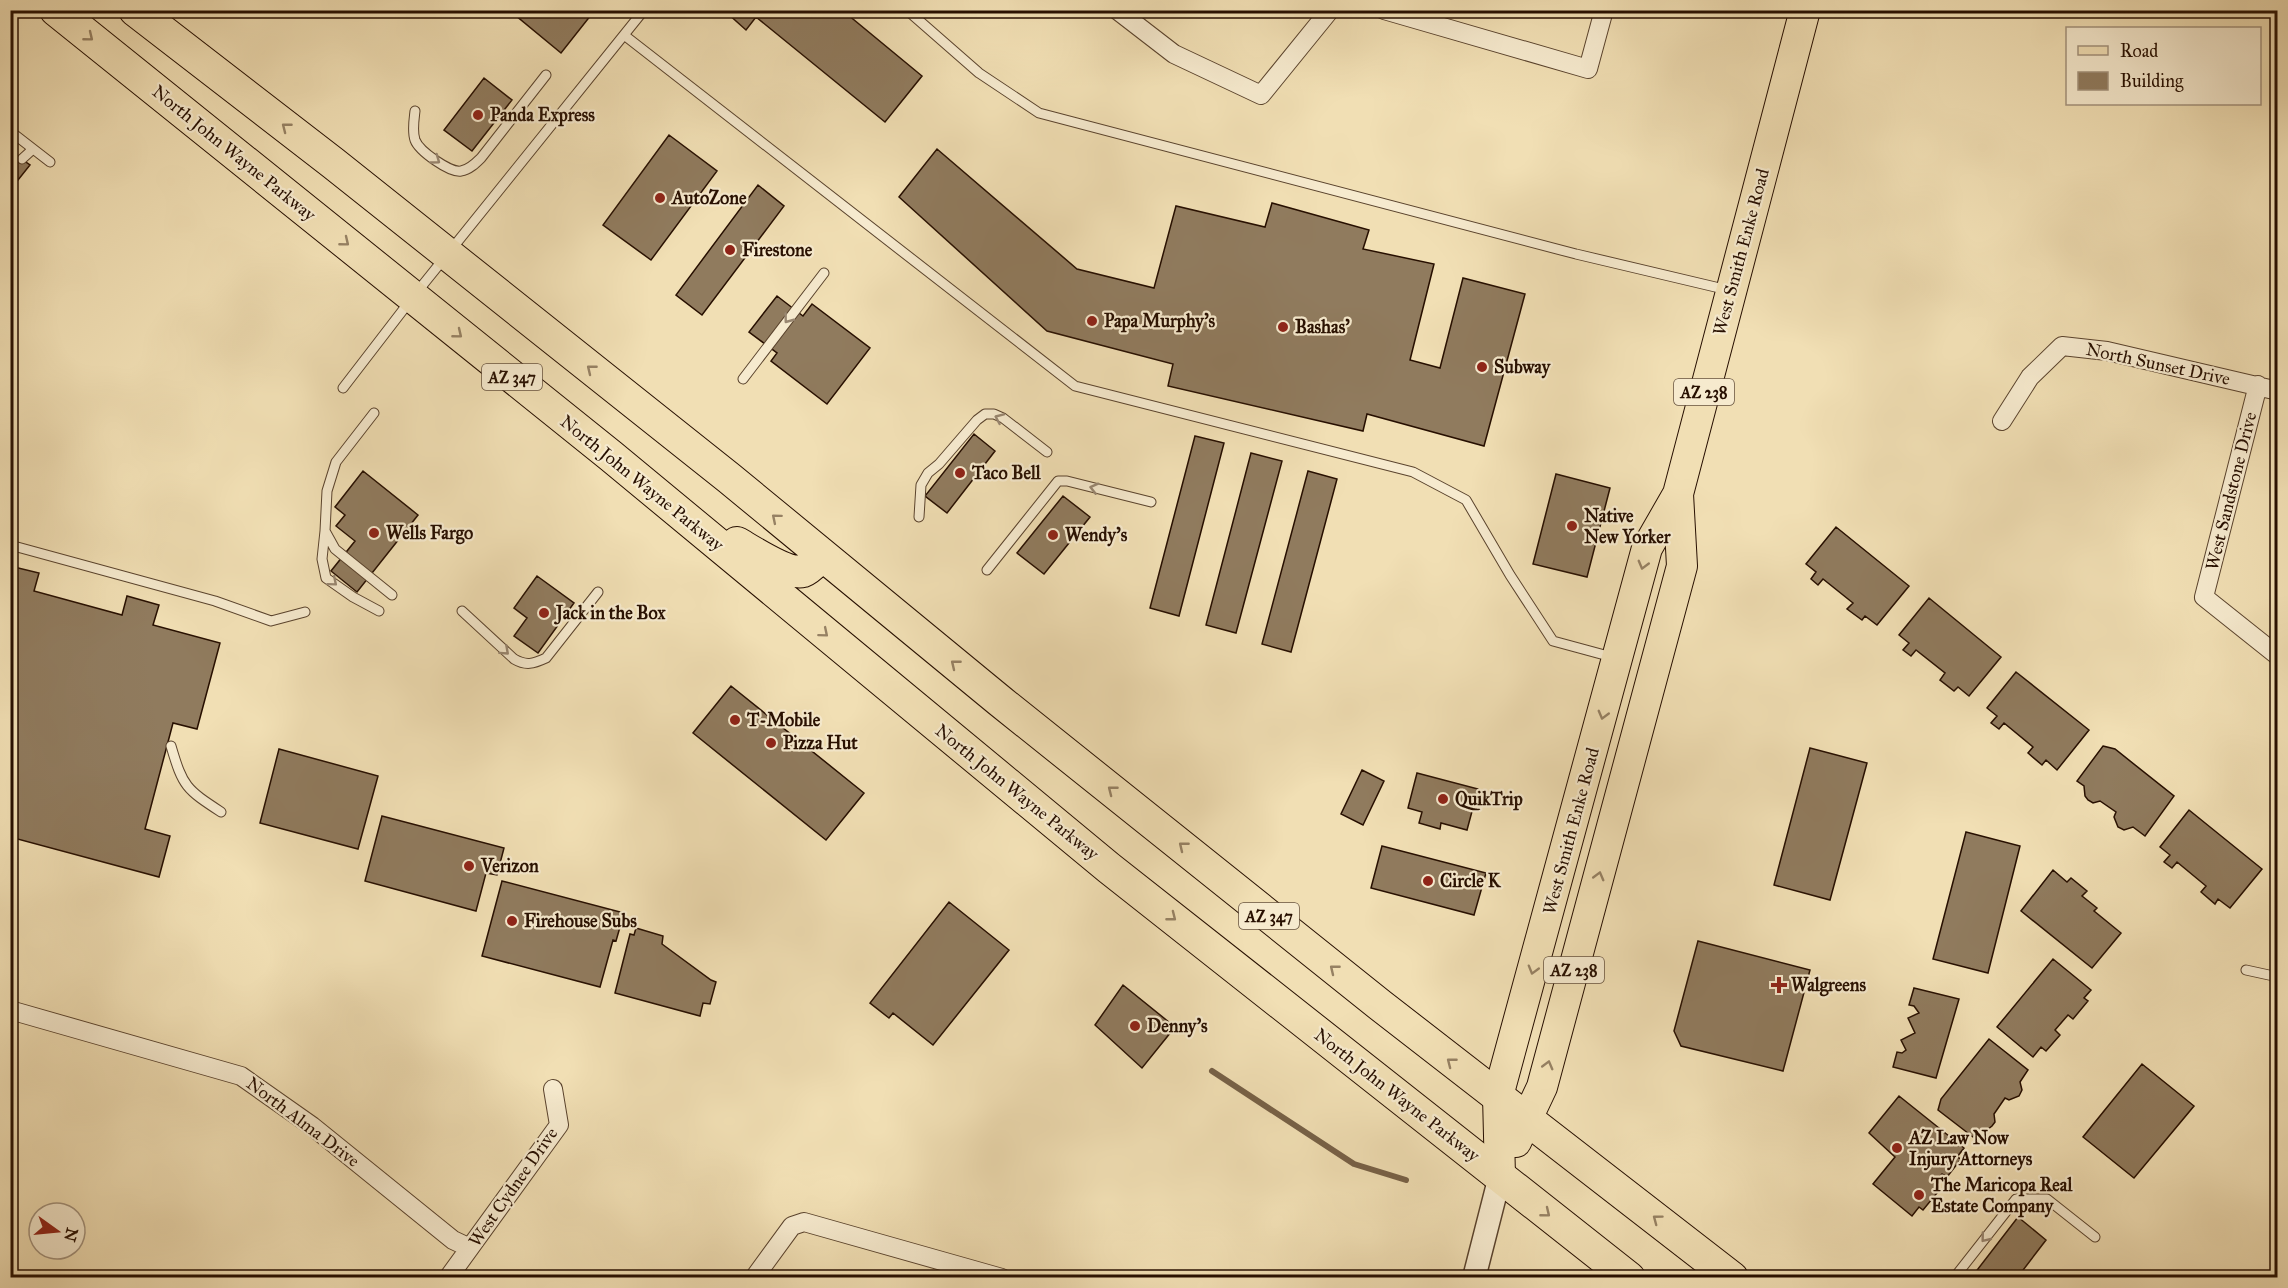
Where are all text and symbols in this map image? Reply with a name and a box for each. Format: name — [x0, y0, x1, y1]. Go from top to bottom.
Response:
legend — [2066, 27, 2261, 105]
one-way arrow — [82, 29, 93, 40]
text: Road — [2120, 40, 2158, 62]
text: Building — [2120, 70, 2184, 93]
street label: North John Wayne Parkway — [147, 80, 321, 227]
place label: Panda Express — [490, 104, 595, 127]
marker: Panda Express — [471, 108, 485, 122]
one-way arrow — [282, 123, 293, 134]
one-way arrow — [429, 153, 440, 164]
street label: West Smith Enke Road — [1708, 166, 1774, 338]
place label: AutoZone — [671, 187, 747, 209]
marker: AutoZone — [653, 191, 667, 205]
one-way arrow — [338, 235, 349, 246]
place label: Firestone — [742, 239, 813, 261]
marker: Firestone — [723, 243, 737, 257]
place label: Papa Murphy's — [1104, 310, 1215, 333]
one-way arrow — [785, 313, 796, 324]
marker: Papa Murphy's — [1085, 314, 1099, 328]
place label: Bashas' — [1295, 316, 1350, 338]
marker: Bashas' — [1276, 320, 1290, 334]
one-way arrow — [451, 326, 462, 337]
street label: North Sunset Drive — [2084, 338, 2232, 390]
place label: Subway — [1494, 356, 1552, 379]
marker: Subway — [1475, 360, 1489, 374]
road number: AZ 347 — [482, 364, 542, 390]
one-way arrow — [586, 365, 597, 376]
road number: AZ 238 — [1674, 379, 1734, 405]
street label: North John Wayne Parkway — [555, 410, 729, 557]
street label: West Sandstone Drive — [2201, 410, 2261, 572]
one-way arrow — [995, 413, 1006, 425]
place label: Taco Bell — [971, 462, 1042, 484]
marker: Taco Bell — [953, 466, 967, 480]
one-way arrow — [1090, 482, 1100, 495]
place label: Native New Yorker — [1584, 505, 1672, 548]
one-way arrow — [772, 514, 783, 525]
marker: Native New Yorker — [1565, 519, 1579, 533]
place label: Wells Fargo — [386, 522, 473, 545]
place label: Wendy's — [1065, 524, 1128, 547]
marker: Wells Fargo — [367, 526, 381, 540]
marker: Wendy's — [1046, 528, 1060, 542]
one-way arrow — [1638, 559, 1650, 570]
one-way arrow — [327, 574, 338, 585]
place label: Jack in the Box — [554, 602, 666, 625]
marker: Jack in the Box — [537, 606, 551, 620]
one-way arrow — [817, 626, 828, 637]
one-way arrow — [498, 644, 509, 655]
one-way arrow — [950, 661, 961, 672]
place label: T-Mobile — [746, 709, 821, 731]
one-way arrow — [1598, 709, 1610, 720]
marker: T-Mobile — [728, 713, 742, 727]
street label: North John Wayne Parkway — [930, 719, 1104, 866]
place label: Pizza Hut — [783, 732, 858, 754]
marker: Pizza Hut — [764, 736, 778, 750]
street label: West Smith Enke Road — [1538, 745, 1604, 917]
one-way arrow — [1108, 786, 1119, 797]
place label: QuikTrip — [1455, 788, 1523, 811]
marker: QuikTrip — [1436, 792, 1450, 806]
one-way arrow — [1178, 843, 1189, 854]
place label: Verizon — [480, 855, 539, 877]
marker: Verizon — [462, 859, 476, 873]
place label: Circle K — [1440, 870, 1502, 892]
one-way arrow — [1592, 871, 1604, 882]
marker: Circle K — [1421, 874, 1435, 888]
road number: AZ 347 — [1239, 903, 1299, 929]
place label: Firehouse Subs — [524, 910, 637, 932]
one-way arrow — [1165, 910, 1176, 921]
marker: Firehouse Subs — [505, 914, 519, 928]
road number: AZ 238 — [1544, 957, 1604, 983]
one-way arrow — [1330, 965, 1341, 976]
one-way arrow — [1528, 965, 1541, 975]
place label: Walgreens — [1791, 974, 1866, 997]
marker: Walgreens — [1772, 978, 1786, 992]
place label: Denny's — [1147, 1015, 1208, 1038]
marker: Denny's — [1128, 1019, 1142, 1033]
street label: North John Wayne Parkway — [1309, 1024, 1485, 1168]
one-way arrow — [1447, 1058, 1458, 1069]
one-way arrow — [1541, 1060, 1554, 1070]
street label: North Alma Drive — [242, 1072, 364, 1172]
street label: West Cydnee Drive — [464, 1123, 562, 1251]
place label: AZ Law Now Injury Attorneys — [1908, 1127, 2033, 1171]
marker: AZ Law Now Injury Attorneys — [1890, 1141, 1904, 1155]
place label: The Maricopa Real Estate Company — [1930, 1174, 2073, 1218]
marker: The Maricopa Real Estate Company — [1912, 1188, 1926, 1202]
north arrow — [27, 1201, 87, 1261]
one-way arrow — [1539, 1206, 1550, 1217]
one-way arrow — [1652, 1215, 1663, 1226]
text: N — [60, 1226, 82, 1244]
one-way arrow — [1981, 1231, 1992, 1242]

